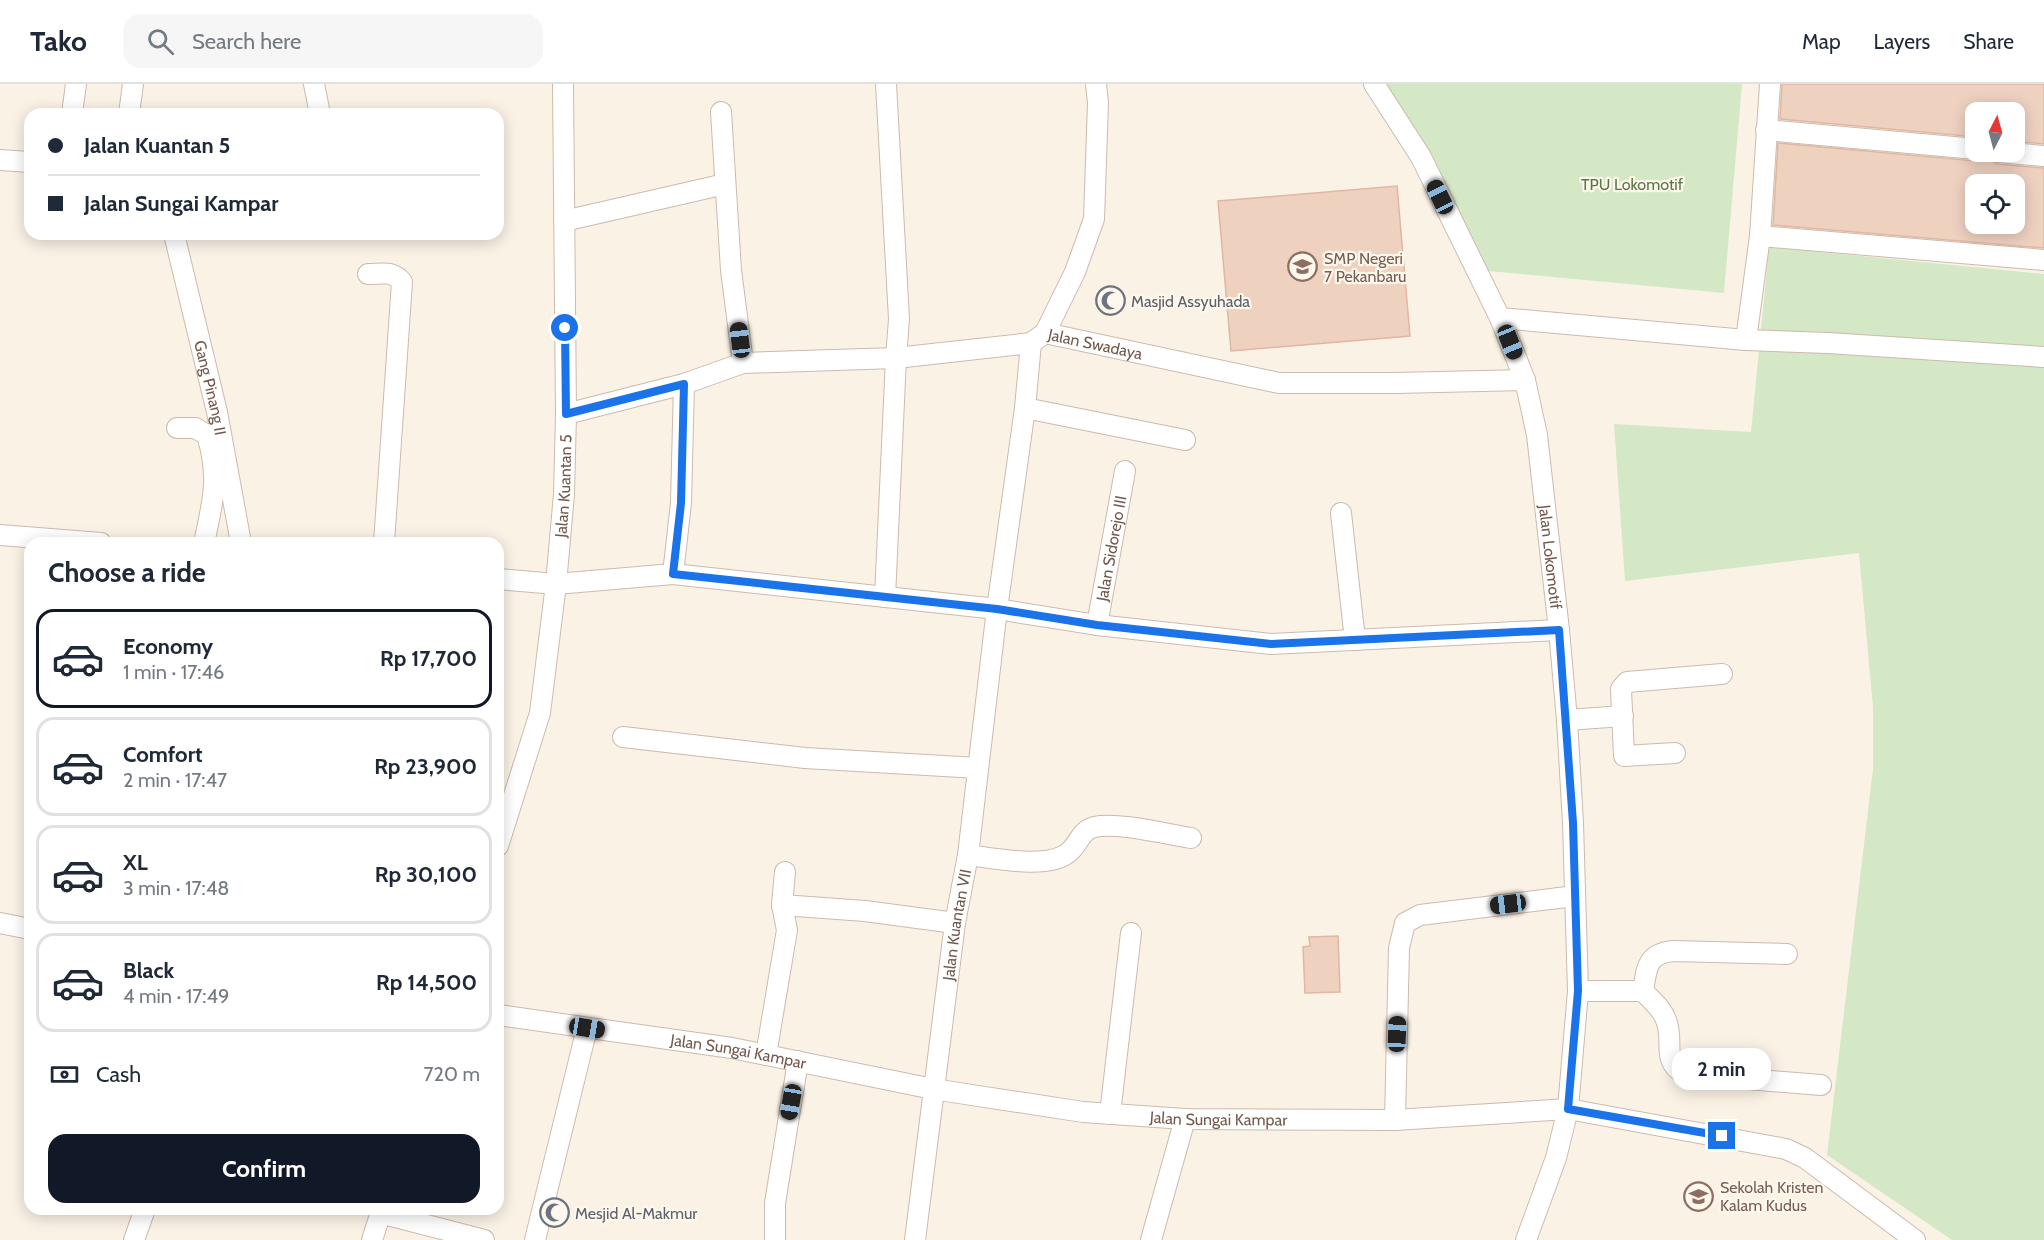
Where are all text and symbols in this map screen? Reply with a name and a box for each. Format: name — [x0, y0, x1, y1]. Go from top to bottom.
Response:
search box — [123, 14, 543, 68]
text: Tako — [30, 24, 87, 58]
icon: search — [144, 25, 177, 58]
text: Search here — [192, 28, 301, 55]
text: Map — [1802, 29, 1841, 54]
text: Layers — [1874, 29, 1930, 54]
text: Share — [1963, 29, 2014, 54]
north arrow — [1965, 102, 2025, 162]
map controls — [1965, 102, 2025, 234]
text: Jalan Kuantan 5 — [84, 132, 230, 159]
button: locate — [1965, 174, 2025, 234]
park label: TPU Lokomotif — [1581, 175, 1684, 194]
car — [1424, 177, 1456, 217]
text: Jalan Sungai Kampar — [84, 190, 278, 217]
place label: SMP Negeri 7 Pekanbaru — [1324, 249, 1407, 286]
school or university icon: SMP Negeri 7 Pekanbaru — [1287, 251, 1319, 283]
mosque icon: Masjid Assyuhada — [1094, 285, 1126, 317]
place label: Masjid Assyuhada — [1131, 292, 1250, 311]
route start — [551, 314, 578, 341]
car — [729, 321, 751, 359]
car — [1495, 322, 1525, 362]
street label: Jalan Swadaya — [1045, 325, 1144, 364]
street label: Gang Pinang II — [190, 338, 230, 437]
street label: Jalan Kuantan 5 — [551, 434, 575, 539]
street label: Jalan Sidorejo III — [1092, 494, 1130, 604]
street label: Jalan Lokomotif — [1535, 503, 1566, 611]
text: Choose a ride — [48, 556, 206, 589]
icon: car — [51, 632, 105, 686]
text: Economy — [123, 633, 213, 660]
text: Rp 17,700 — [380, 645, 477, 672]
text: 1 min · 17:46 — [123, 660, 224, 684]
icon: car — [51, 740, 105, 794]
text: Comfort — [123, 741, 202, 768]
text: Rp 23,900 — [374, 753, 477, 780]
text: 2 min · 17:47 — [123, 768, 227, 792]
icon: car — [51, 848, 105, 902]
text: XL — [123, 849, 148, 876]
text: Rp 30,100 — [375, 861, 477, 888]
street label: Jalan Kuantan VII — [939, 867, 975, 983]
text: 3 min · 17:48 — [123, 876, 229, 900]
car — [1489, 893, 1527, 915]
icon: car — [51, 956, 105, 1010]
text: Black — [123, 957, 174, 984]
text: Rp 14,500 — [376, 969, 477, 996]
text: 4 min · 17:49 — [123, 984, 229, 1008]
car — [568, 1016, 606, 1040]
car — [1387, 1016, 1407, 1052]
street label: Jalan Sungai Kampar — [668, 1030, 809, 1073]
callout: 2 min — [1672, 1049, 1772, 1091]
text: 2 min — [1697, 1057, 1746, 1081]
icon: cash — [48, 1058, 81, 1091]
text: Cash — [96, 1061, 141, 1088]
text: 720 m — [423, 1062, 480, 1086]
car — [779, 1083, 803, 1121]
street label: Jalan Sungai Kampar — [1148, 1108, 1288, 1129]
route end — [1708, 1122, 1735, 1149]
button: Confirm — [48, 1134, 480, 1203]
place label: Sekolah Kristen Kalam Kudus — [1720, 1178, 1824, 1215]
school or university icon: Sekolah Kristen Kalam Kudus — [1683, 1180, 1715, 1212]
mosque icon: Mesjid Al-Makmur — [538, 1197, 570, 1229]
place label: Mesjid Al-Makmur — [575, 1204, 698, 1223]

